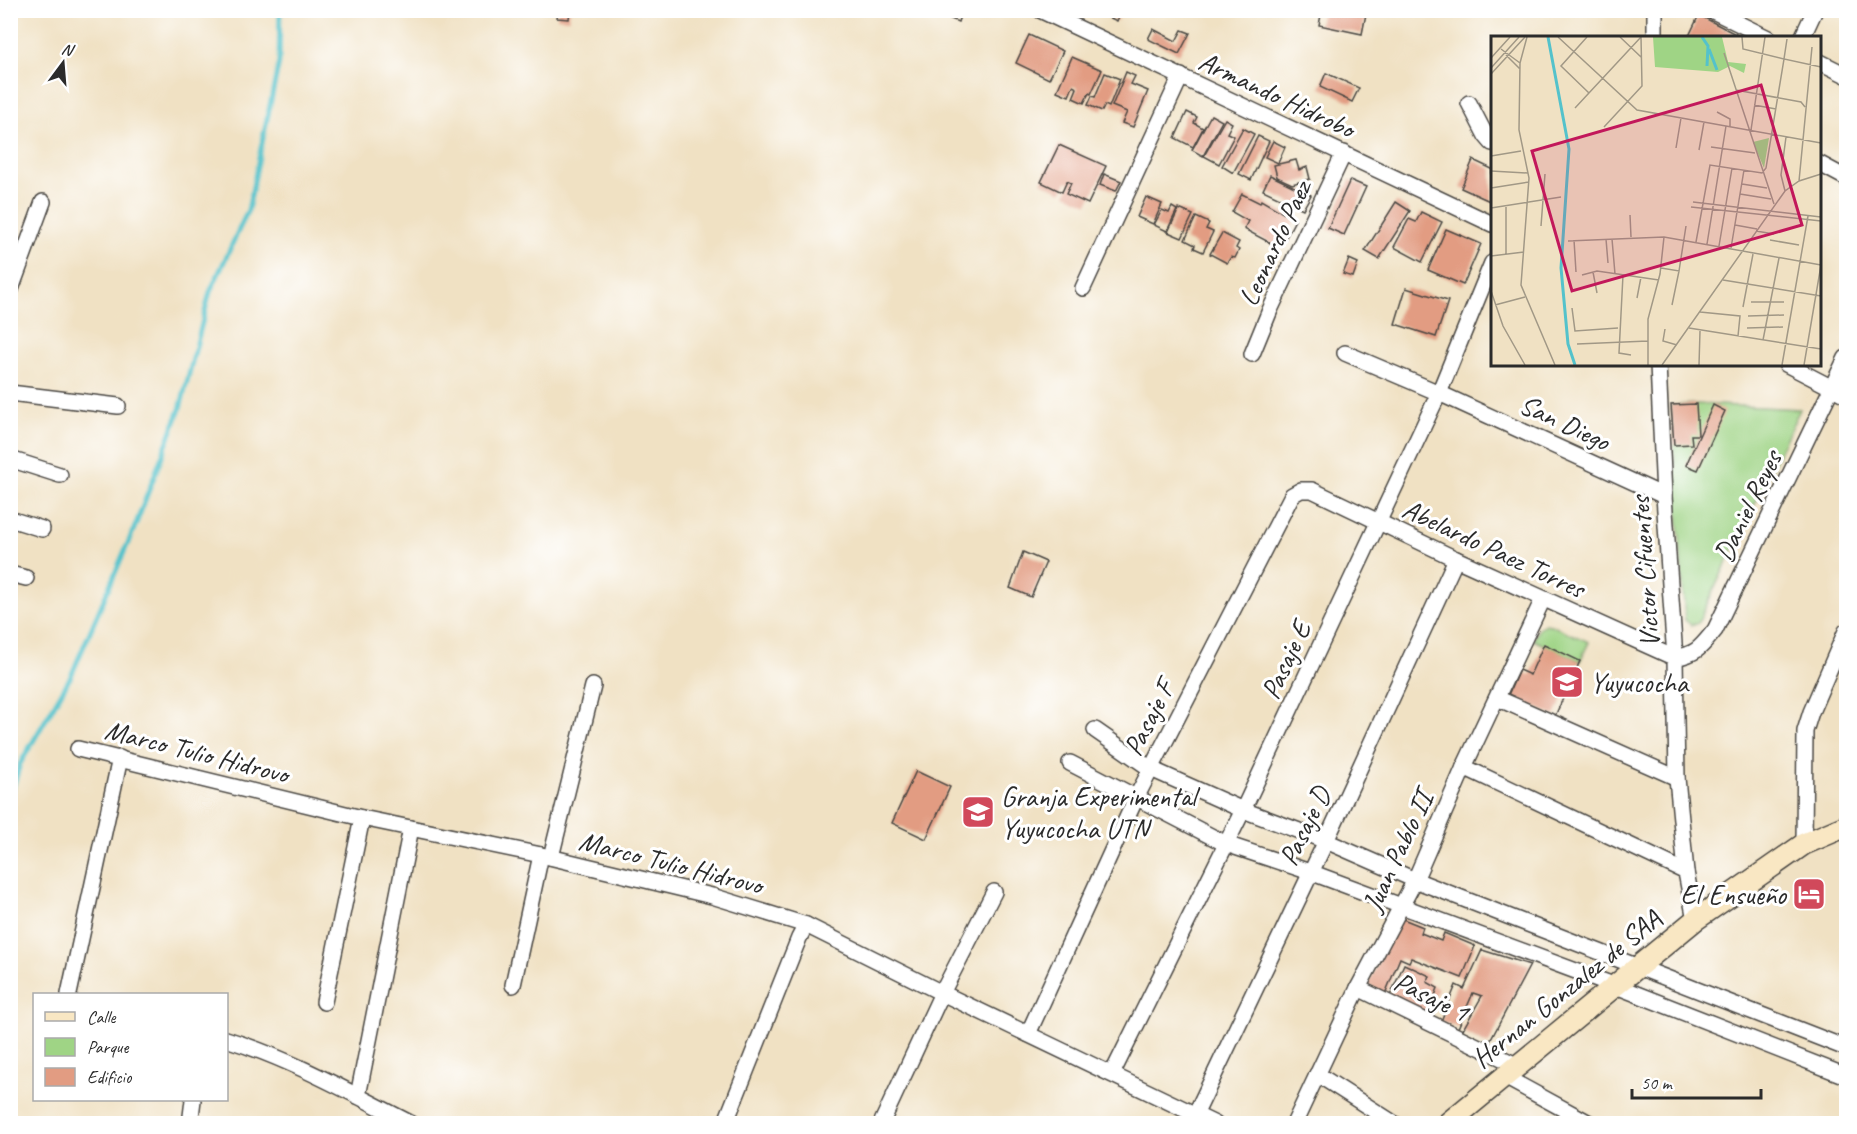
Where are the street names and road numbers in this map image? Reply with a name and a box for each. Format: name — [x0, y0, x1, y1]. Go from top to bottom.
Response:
street label: Armando Hidrobo — [1193, 43, 1363, 147]
street label: Leonardo Paez — [1230, 172, 1320, 311]
street label: San Diego — [1514, 386, 1617, 459]
street label: Daniel Reyes — [1706, 443, 1790, 567]
street label: Abelardo Paez Torres — [1397, 491, 1593, 607]
street label: Victor Cifuentes — [1622, 493, 1667, 649]
street label: Pasaje E — [1252, 613, 1320, 704]
street label: Pasaje F — [1115, 669, 1185, 761]
street label: Marco Tulio Hidrovo — [102, 712, 295, 792]
street label: Pasaje D — [1271, 779, 1340, 871]
street label: Juan Pablo II — [1354, 780, 1443, 919]
street label: Marco Tulio Hidrovo — [576, 823, 769, 903]
street label: Hernan Gonzalez de SAA — [1465, 901, 1669, 1075]
street label: Pasaje 1 — [1389, 963, 1476, 1030]

